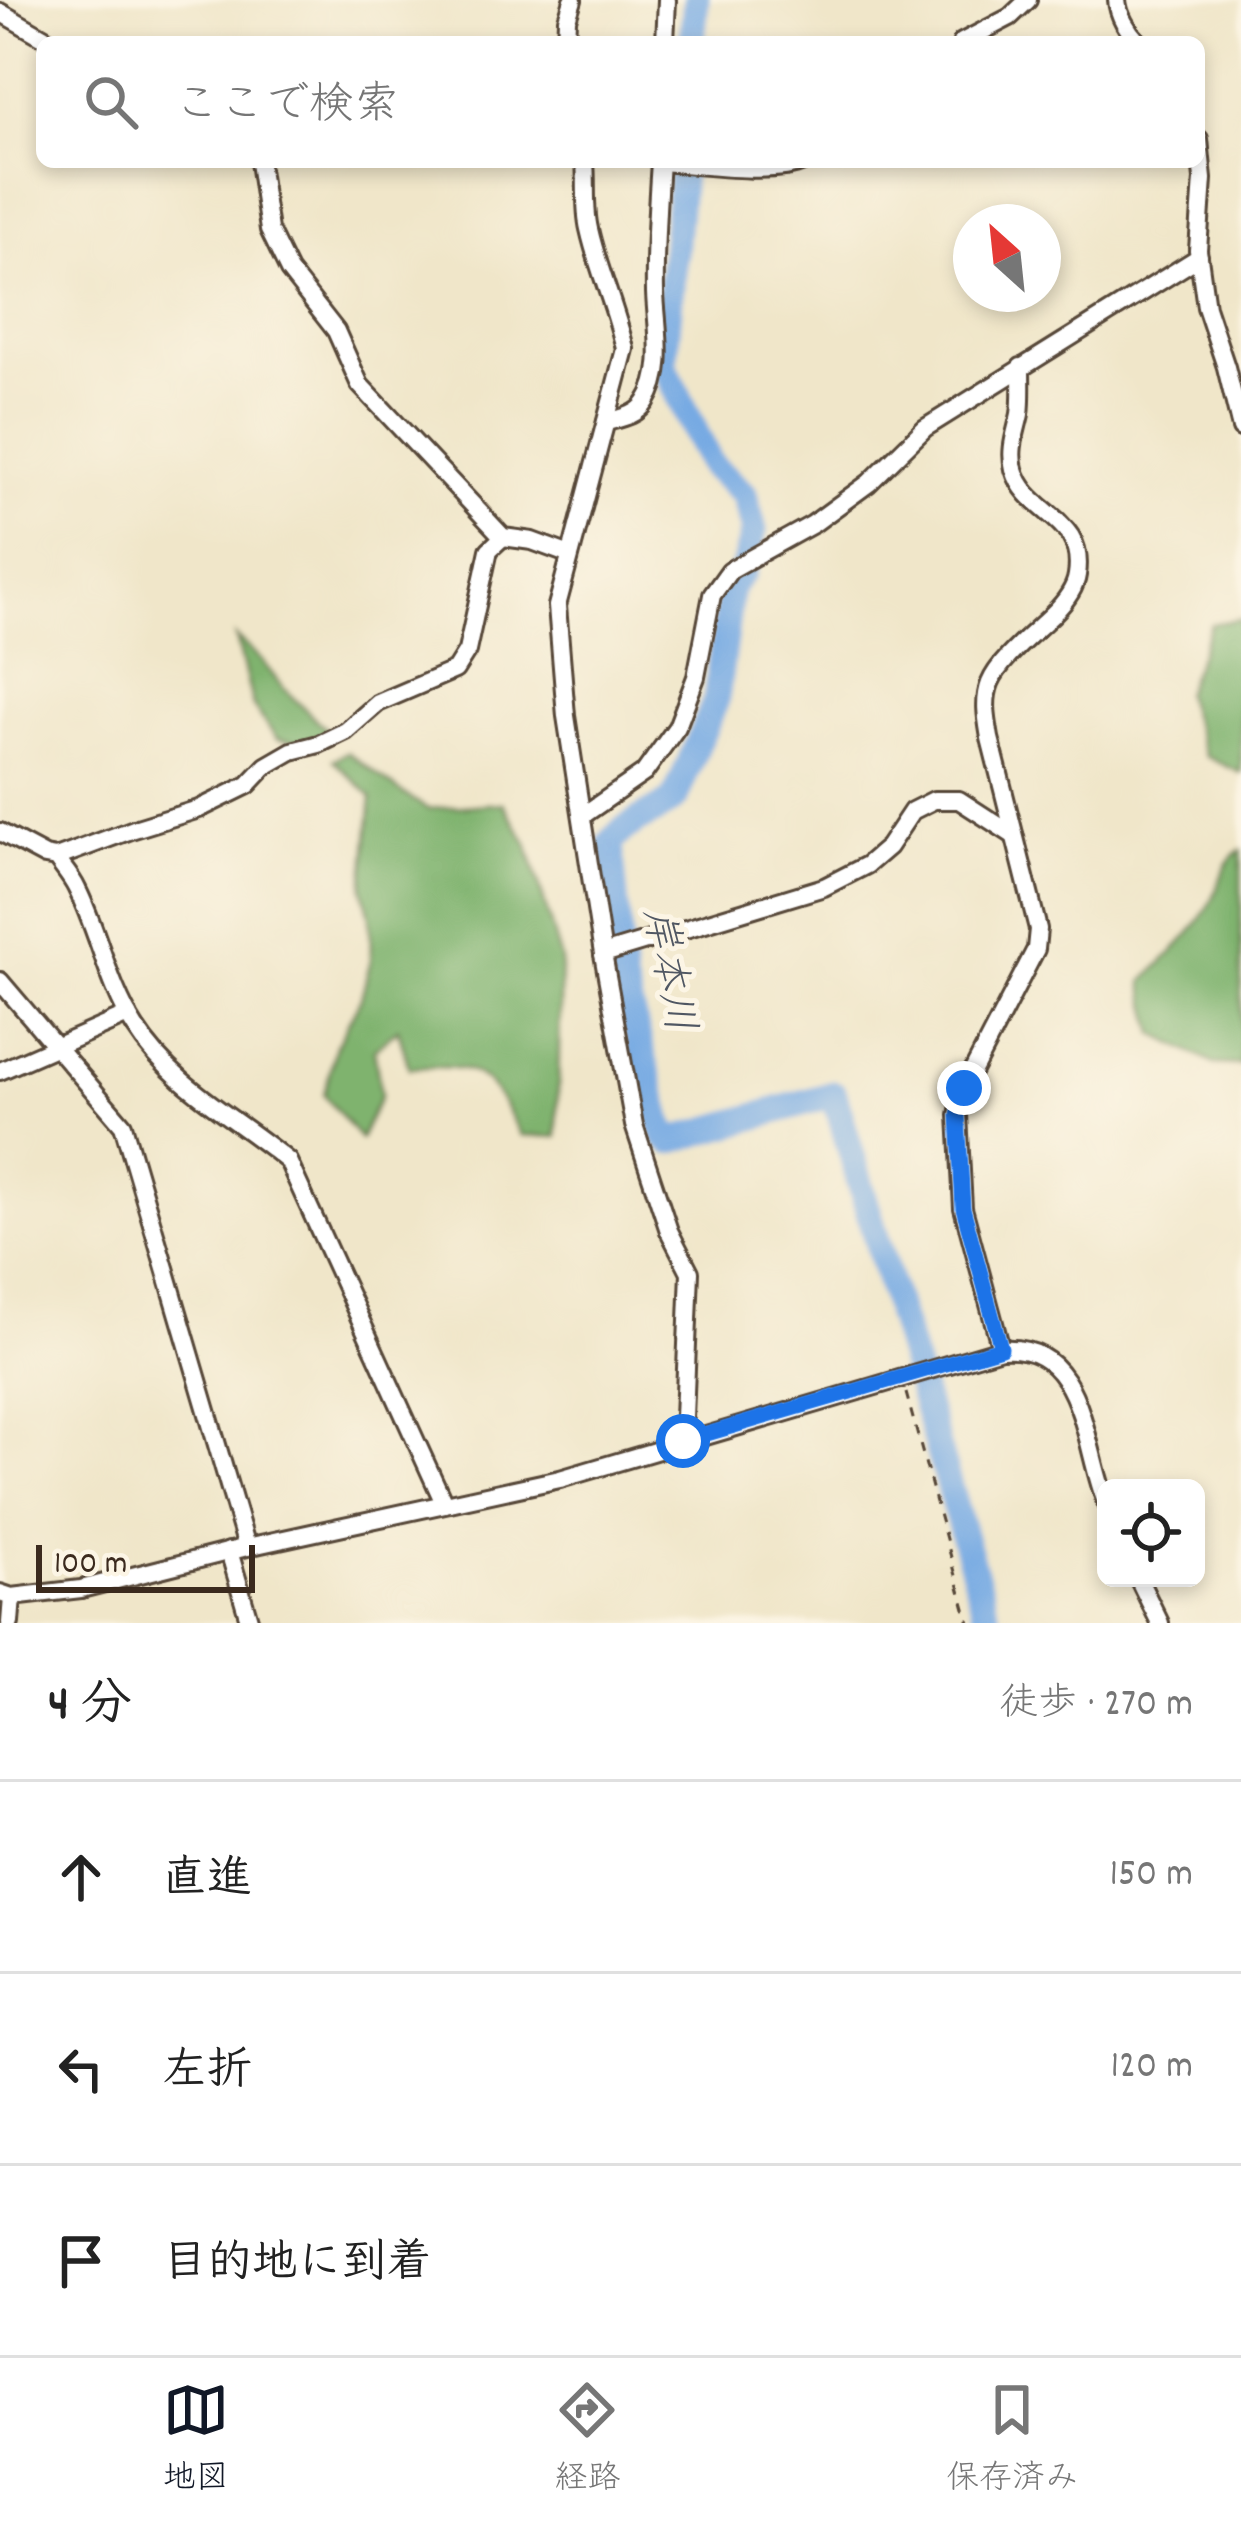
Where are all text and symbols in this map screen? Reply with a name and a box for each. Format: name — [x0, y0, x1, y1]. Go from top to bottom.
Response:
search box — [36, 36, 1205, 168]
icon: search — [78, 69, 144, 135]
text: ここで検索 — [174, 76, 399, 140]
north arrow — [953, 204, 1061, 312]
water label: 岸本川 — [624, 903, 707, 1038]
route end — [937, 1061, 991, 1115]
route start — [656, 1414, 710, 1468]
map controls — [1097, 1479, 1205, 1587]
button: locate — [1097, 1479, 1205, 1587]
scale bar — [36, 1539, 255, 1592]
text: 100 m — [54, 1542, 127, 1589]
text: 4 分 — [48, 1672, 132, 1744]
text: 徒歩 · 270 m — [999, 1679, 1193, 1734]
icon: ahead — [48, 1844, 114, 1910]
text: 150 m — [1109, 1849, 1193, 1904]
text: 直進 — [162, 1850, 252, 1914]
icon: left — [48, 2036, 114, 2102]
text: 120 m — [1110, 2041, 1193, 2096]
text: 左折 — [162, 2042, 252, 2106]
icon: arrive — [48, 2228, 114, 2294]
text: 目的地に到着 — [162, 2234, 432, 2298]
tab: 地図 — [163, 2377, 229, 2504]
tab: 経路 — [554, 2377, 620, 2504]
tab: 保存済み — [946, 2377, 1078, 2504]

